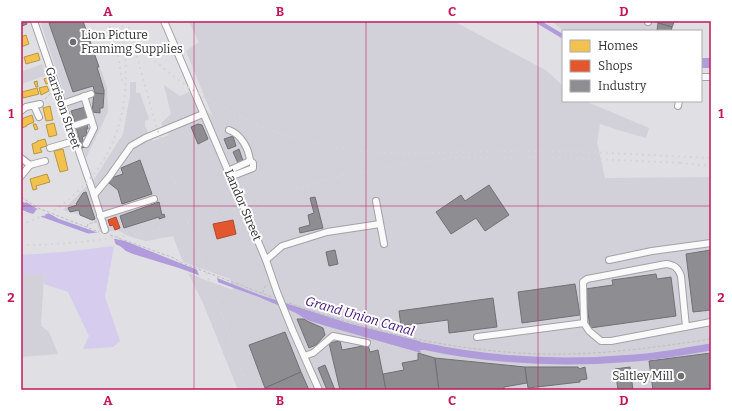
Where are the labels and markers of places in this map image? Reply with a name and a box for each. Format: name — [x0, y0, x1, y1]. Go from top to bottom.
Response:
place label: Lion Picture Framimg Supplies — [81, 28, 183, 56]
marker: Lion Picture Framimg Supplies — [68, 37, 78, 47]
place label: Saltley Mill — [612, 369, 674, 383]
marker: Saltley Mill — [676, 371, 686, 381]

